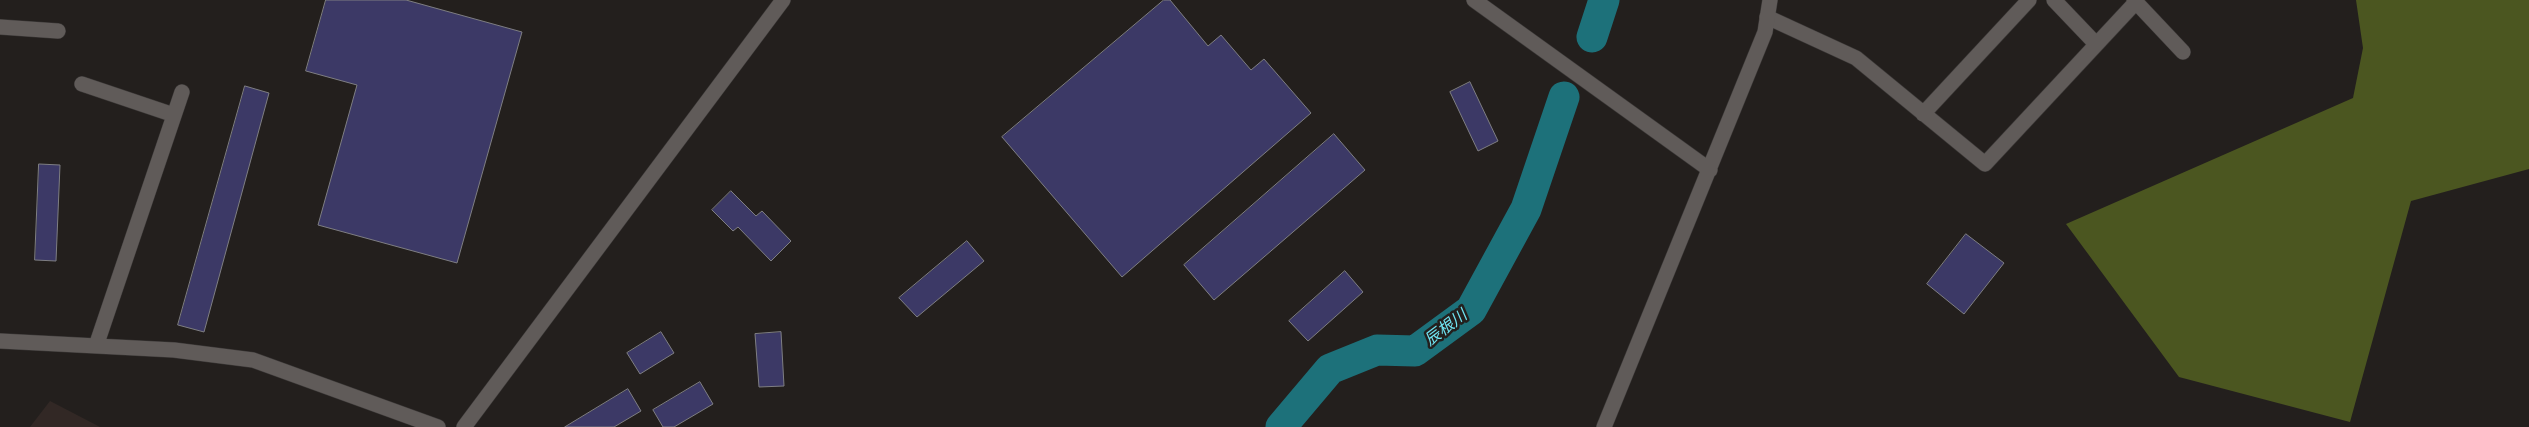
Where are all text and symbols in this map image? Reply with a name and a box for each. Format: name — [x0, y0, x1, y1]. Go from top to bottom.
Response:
water label: 辰根川 — [1421, 306, 1471, 350]

